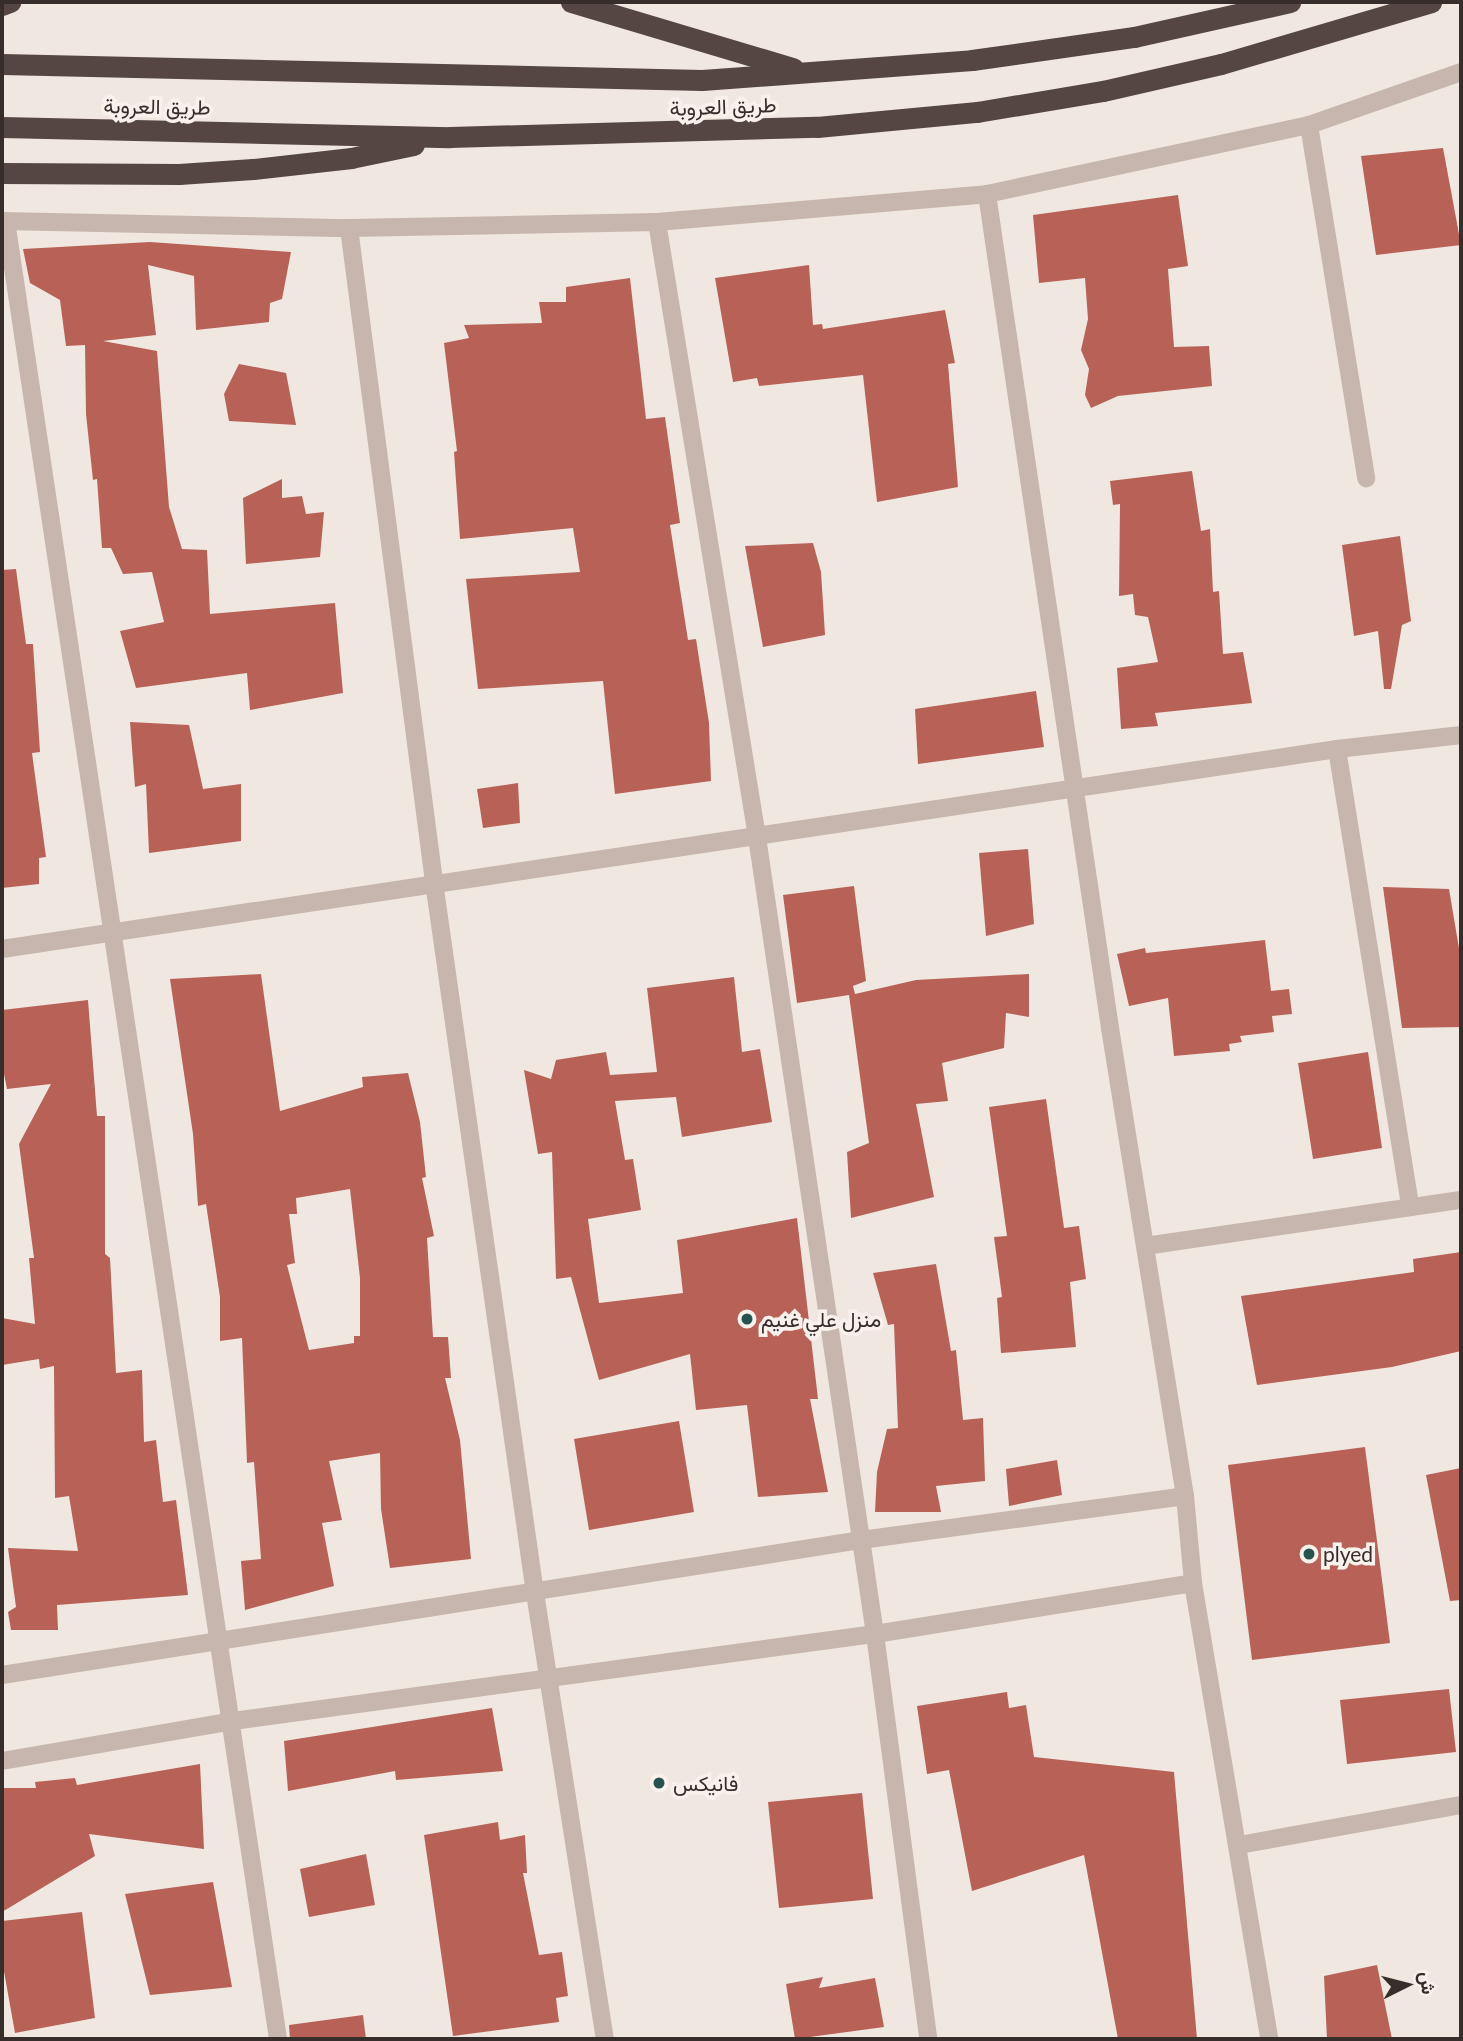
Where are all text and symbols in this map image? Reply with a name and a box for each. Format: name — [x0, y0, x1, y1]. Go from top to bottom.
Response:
street label: طريق العروبة — [103, 92, 211, 120]
street label: طريق العروبة — [669, 92, 777, 120]
place label: منزل علي غنيم — [761, 1306, 881, 1332]
marker: منزل علي غنيم — [739, 1311, 755, 1327]
place label: plyed — [1323, 1541, 1373, 1567]
marker: plyed — [1301, 1546, 1317, 1562]
place label: فانيكس — [673, 1770, 738, 1796]
marker: فانيكس — [651, 1775, 667, 1791]
north arrow — [1372, 1950, 1442, 2020]
text: ش — [1416, 1970, 1441, 1995]

